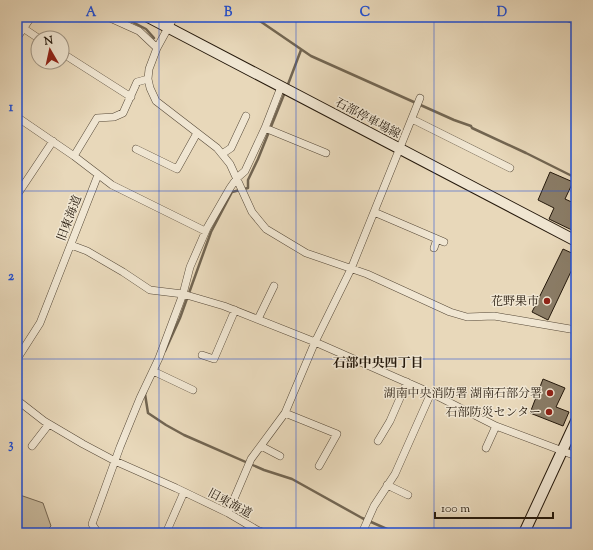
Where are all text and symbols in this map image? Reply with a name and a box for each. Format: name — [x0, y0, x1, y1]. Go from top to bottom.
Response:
text: A — [86, 4, 97, 22]
text: B — [224, 4, 233, 22]
text: C — [360, 4, 370, 22]
text: D — [497, 4, 507, 22]
north arrow — [30, 30, 70, 70]
text: N — [42, 32, 54, 50]
street label: 石部停車場線 — [332, 94, 404, 144]
text: 1 — [9, 99, 14, 117]
street label: 旧東海道 — [53, 193, 87, 244]
text: 2 — [8, 268, 15, 286]
place label: 花野果市 — [491, 293, 539, 311]
marker: 花野果市 — [542, 296, 552, 306]
district label: 石部中央四丁目 — [332, 355, 424, 373]
place label: 湖南中央消防署 湖南石部分署 — [383, 385, 542, 403]
marker: 湖南中央消防署 湖南石部分署 — [545, 388, 555, 398]
place label: 石部防災センター — [445, 404, 541, 422]
marker: 石部防災センター — [544, 407, 554, 417]
text: 3 — [8, 436, 14, 454]
street label: 旧東海道 — [204, 485, 255, 523]
scale bar — [435, 494, 553, 520]
text: 100 m — [441, 500, 470, 518]

